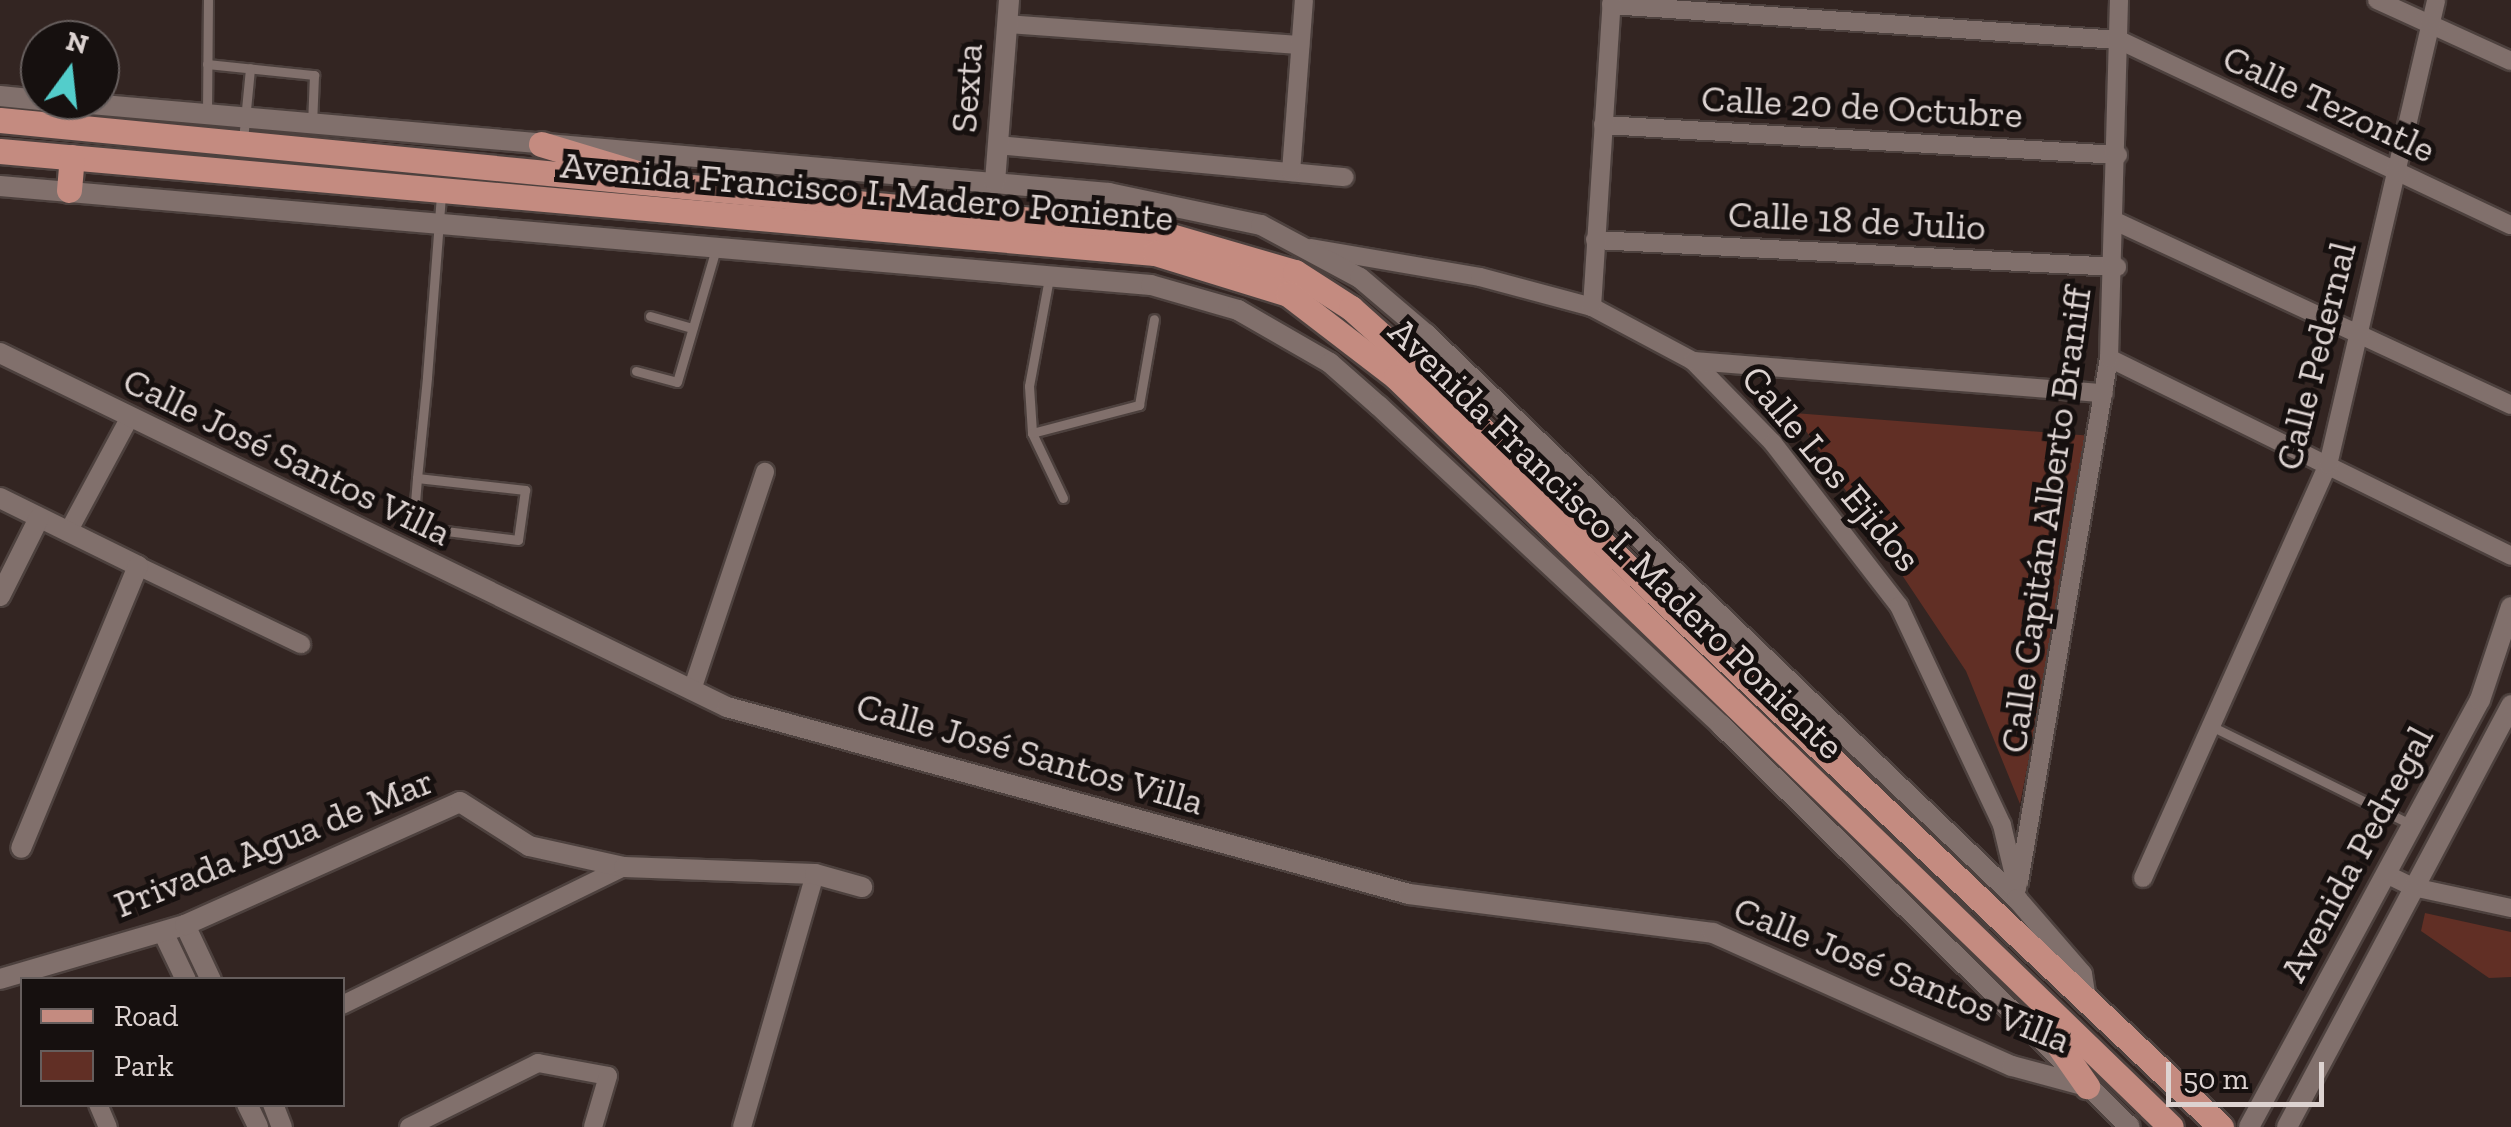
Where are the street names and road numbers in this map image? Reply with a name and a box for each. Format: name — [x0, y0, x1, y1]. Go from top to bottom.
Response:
street label: Calle Tezontle — [2215, 35, 2443, 173]
street label: Sexta — [941, 42, 993, 134]
street label: Calle 20 de Octubre — [1700, 76, 2024, 138]
street label: Avenida Francisco I. Madero Poniente — [559, 142, 1175, 242]
street label: Calle 18 de Julio — [1727, 191, 1987, 251]
street label: Calle Pedernal — [2266, 237, 2366, 475]
street label: Calle Capitán Alberto Braniff — [1991, 284, 2101, 756]
street label: Avenida Francisco I. Madero Poniente — [1379, 309, 1853, 769]
street label: Calle José Santos Villa — [115, 357, 459, 557]
street label: Calle Los Ejidos — [1732, 357, 1930, 581]
street label: Calle José Santos Villa — [850, 682, 1210, 826]
street label: Avenida Pedregal — [2271, 719, 2443, 989]
street label: Privada Agua de Mar — [107, 758, 441, 928]
street label: Calle José Santos Villa — [1726, 886, 2078, 1064]

